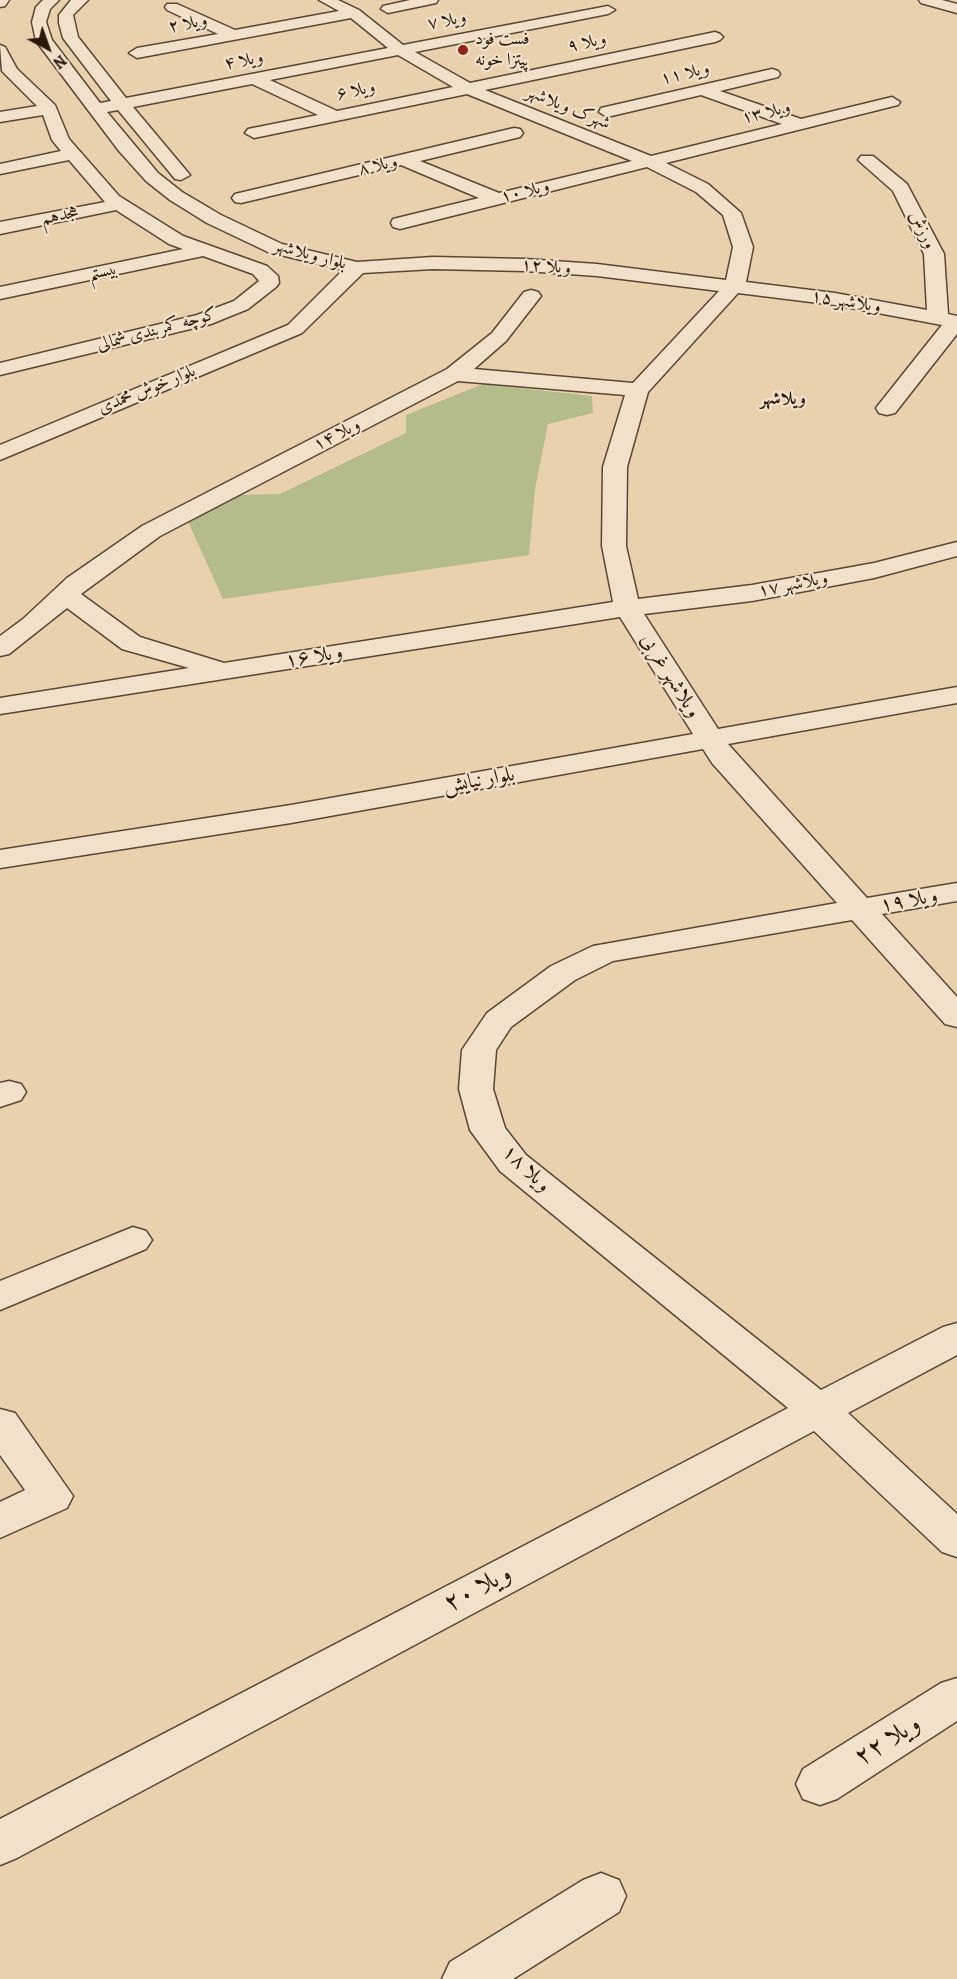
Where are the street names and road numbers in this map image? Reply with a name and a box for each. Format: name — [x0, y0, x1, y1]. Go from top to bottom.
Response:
street label: ۷ ویلا — [426, 7, 468, 35]
street label: ۲ ویلا — [167, 10, 209, 38]
street label: ۹ ویلا — [566, 28, 608, 58]
street label: ۴ ویلا — [223, 47, 265, 75]
street label: ۱۱ ویلا — [658, 58, 712, 90]
street label: ۶ ویلا — [335, 76, 377, 106]
street label: شهرک ویلاشهر — [523, 81, 613, 135]
street label: ۱۳ ویلا — [739, 96, 793, 130]
street label: ویلا ۸ — [356, 151, 400, 181]
street label: ۱۰ ویلا — [498, 175, 552, 209]
street label: هجدهم — [39, 202, 81, 230]
street label: ورزش — [904, 208, 940, 252]
street label: بلوار ویلاشهر — [271, 235, 349, 275]
street label: ویلا ۱۲ — [520, 254, 572, 280]
street label: بیستم — [87, 258, 119, 286]
street label: ویلاشهر ۱۵ — [809, 286, 883, 318]
street label: کوچه کمربندی شمالی — [95, 304, 219, 356]
street label: بلوار خوش محمدی — [95, 361, 199, 419]
street label: ۱۴ ویلا — [310, 414, 364, 456]
street label: ویلاشهر ۱۷ — [756, 568, 830, 602]
street label: ویلاشهر غربی — [634, 629, 706, 723]
street label: ۱۶ ویلا — [283, 640, 345, 674]
street label: بلوار نیایش — [441, 762, 517, 800]
street label: ۱۹ ویلا — [878, 884, 940, 918]
street label: ویلا ۱۸ — [496, 1140, 556, 1198]
street label: ویلا ۲۰ — [439, 1558, 517, 1620]
street label: ویلا ۲۲ — [849, 1709, 927, 1773]

